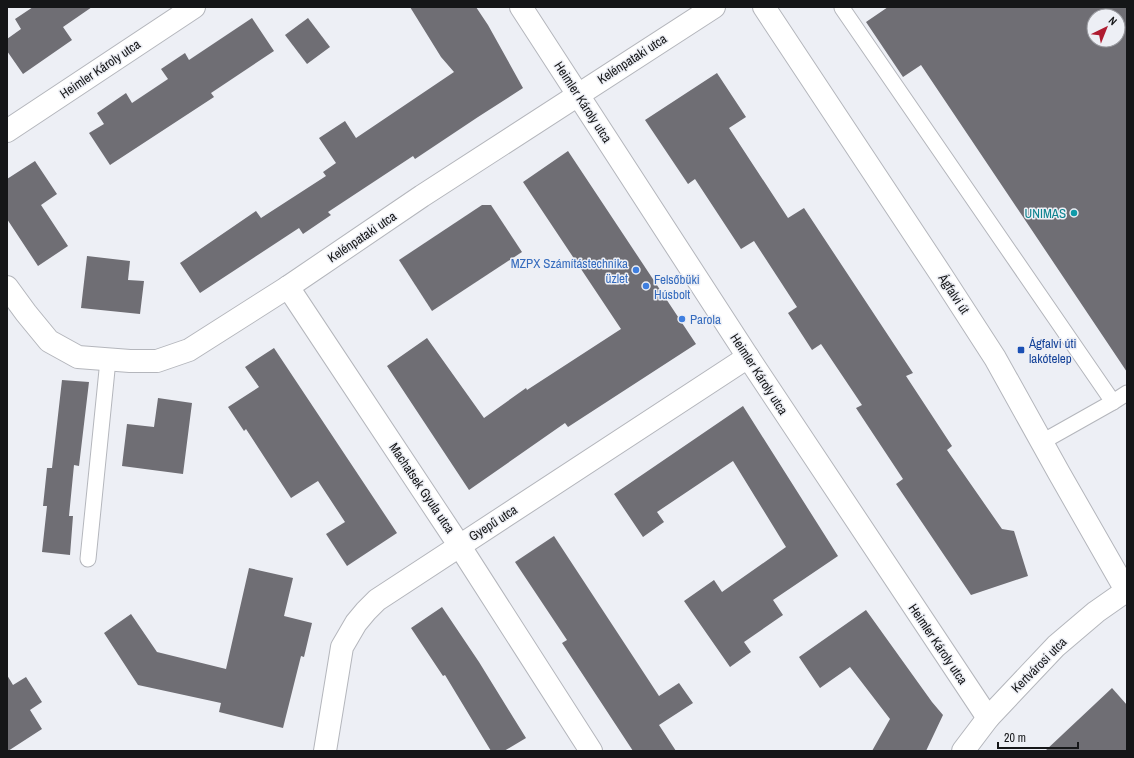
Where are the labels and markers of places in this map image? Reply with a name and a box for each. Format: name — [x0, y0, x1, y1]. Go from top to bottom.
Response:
place label: UNIMAS — [1025, 205, 1066, 222]
marker: UNIMAS — [1069, 208, 1079, 218]
place label: MZPX Számítástechnika üzlet — [511, 255, 628, 287]
marker: MZPX Számítástechnika üzlet — [631, 265, 641, 275]
place label: Felsőbüki Húsbolt — [654, 271, 700, 303]
marker: Felsőbüki Húsbolt — [641, 281, 651, 291]
place label: Parola — [690, 311, 721, 328]
marker: Parola — [677, 314, 687, 324]
place label: Ágfalvi úti lakótelep — [1028, 335, 1076, 367]
marker: Ágfalvi úti lakótelep — [1016, 345, 1026, 355]

